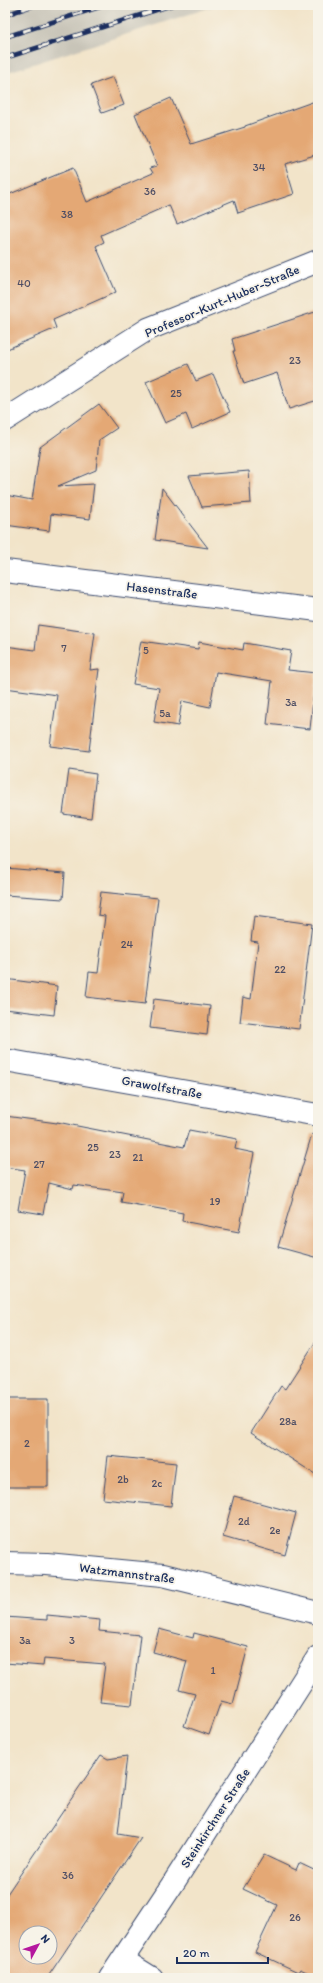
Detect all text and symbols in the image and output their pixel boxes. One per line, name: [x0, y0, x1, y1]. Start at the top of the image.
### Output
house number: 34: [253, 161, 266, 174]
house number: 36: [144, 185, 156, 198]
house number: 38: [61, 208, 73, 221]
street label: Professor-Kurt-Huber-Straße: [142, 262, 302, 340]
house number: 40: [17, 277, 31, 290]
house number: 23: [289, 354, 301, 367]
house number: 25: [170, 387, 182, 400]
street label: Hasenstraße: [126, 578, 198, 602]
house number: 7: [61, 642, 67, 655]
house number: 5: [143, 644, 149, 657]
house number: 3a: [285, 696, 297, 709]
house number: 5a: [159, 707, 171, 720]
house number: 24: [121, 938, 134, 951]
house number: 22: [274, 963, 286, 976]
street label: Grawolfstraße: [120, 1073, 204, 1101]
house number: 25: [87, 1141, 99, 1154]
house number: 23: [109, 1148, 121, 1161]
house number: 21: [133, 1151, 143, 1164]
house number: 27: [33, 1158, 45, 1171]
house number: 19: [210, 1195, 221, 1208]
house number: 28a: [279, 1415, 297, 1428]
house number: 2: [24, 1437, 30, 1450]
house number: 2b: [117, 1473, 129, 1486]
house number: 2c: [152, 1477, 162, 1490]
house number: 2d: [238, 1515, 250, 1528]
house number: 2e: [269, 1524, 281, 1537]
street label: Watzmannstraße: [78, 1560, 176, 1586]
house number: 3a: [19, 1634, 31, 1647]
house number: 3: [69, 1634, 75, 1647]
house number: 1: [210, 1664, 216, 1677]
street label: Steinkirchner Straße: [177, 1765, 253, 1871]
house number: 36: [62, 1869, 74, 1882]
house number: 26: [289, 1911, 301, 1924]
north arrow: [18, 1925, 58, 1965]
text: N: [38, 1932, 53, 1946]
scale bar: [177, 1939, 268, 1965]
text: 20 m: [183, 1946, 210, 1960]

